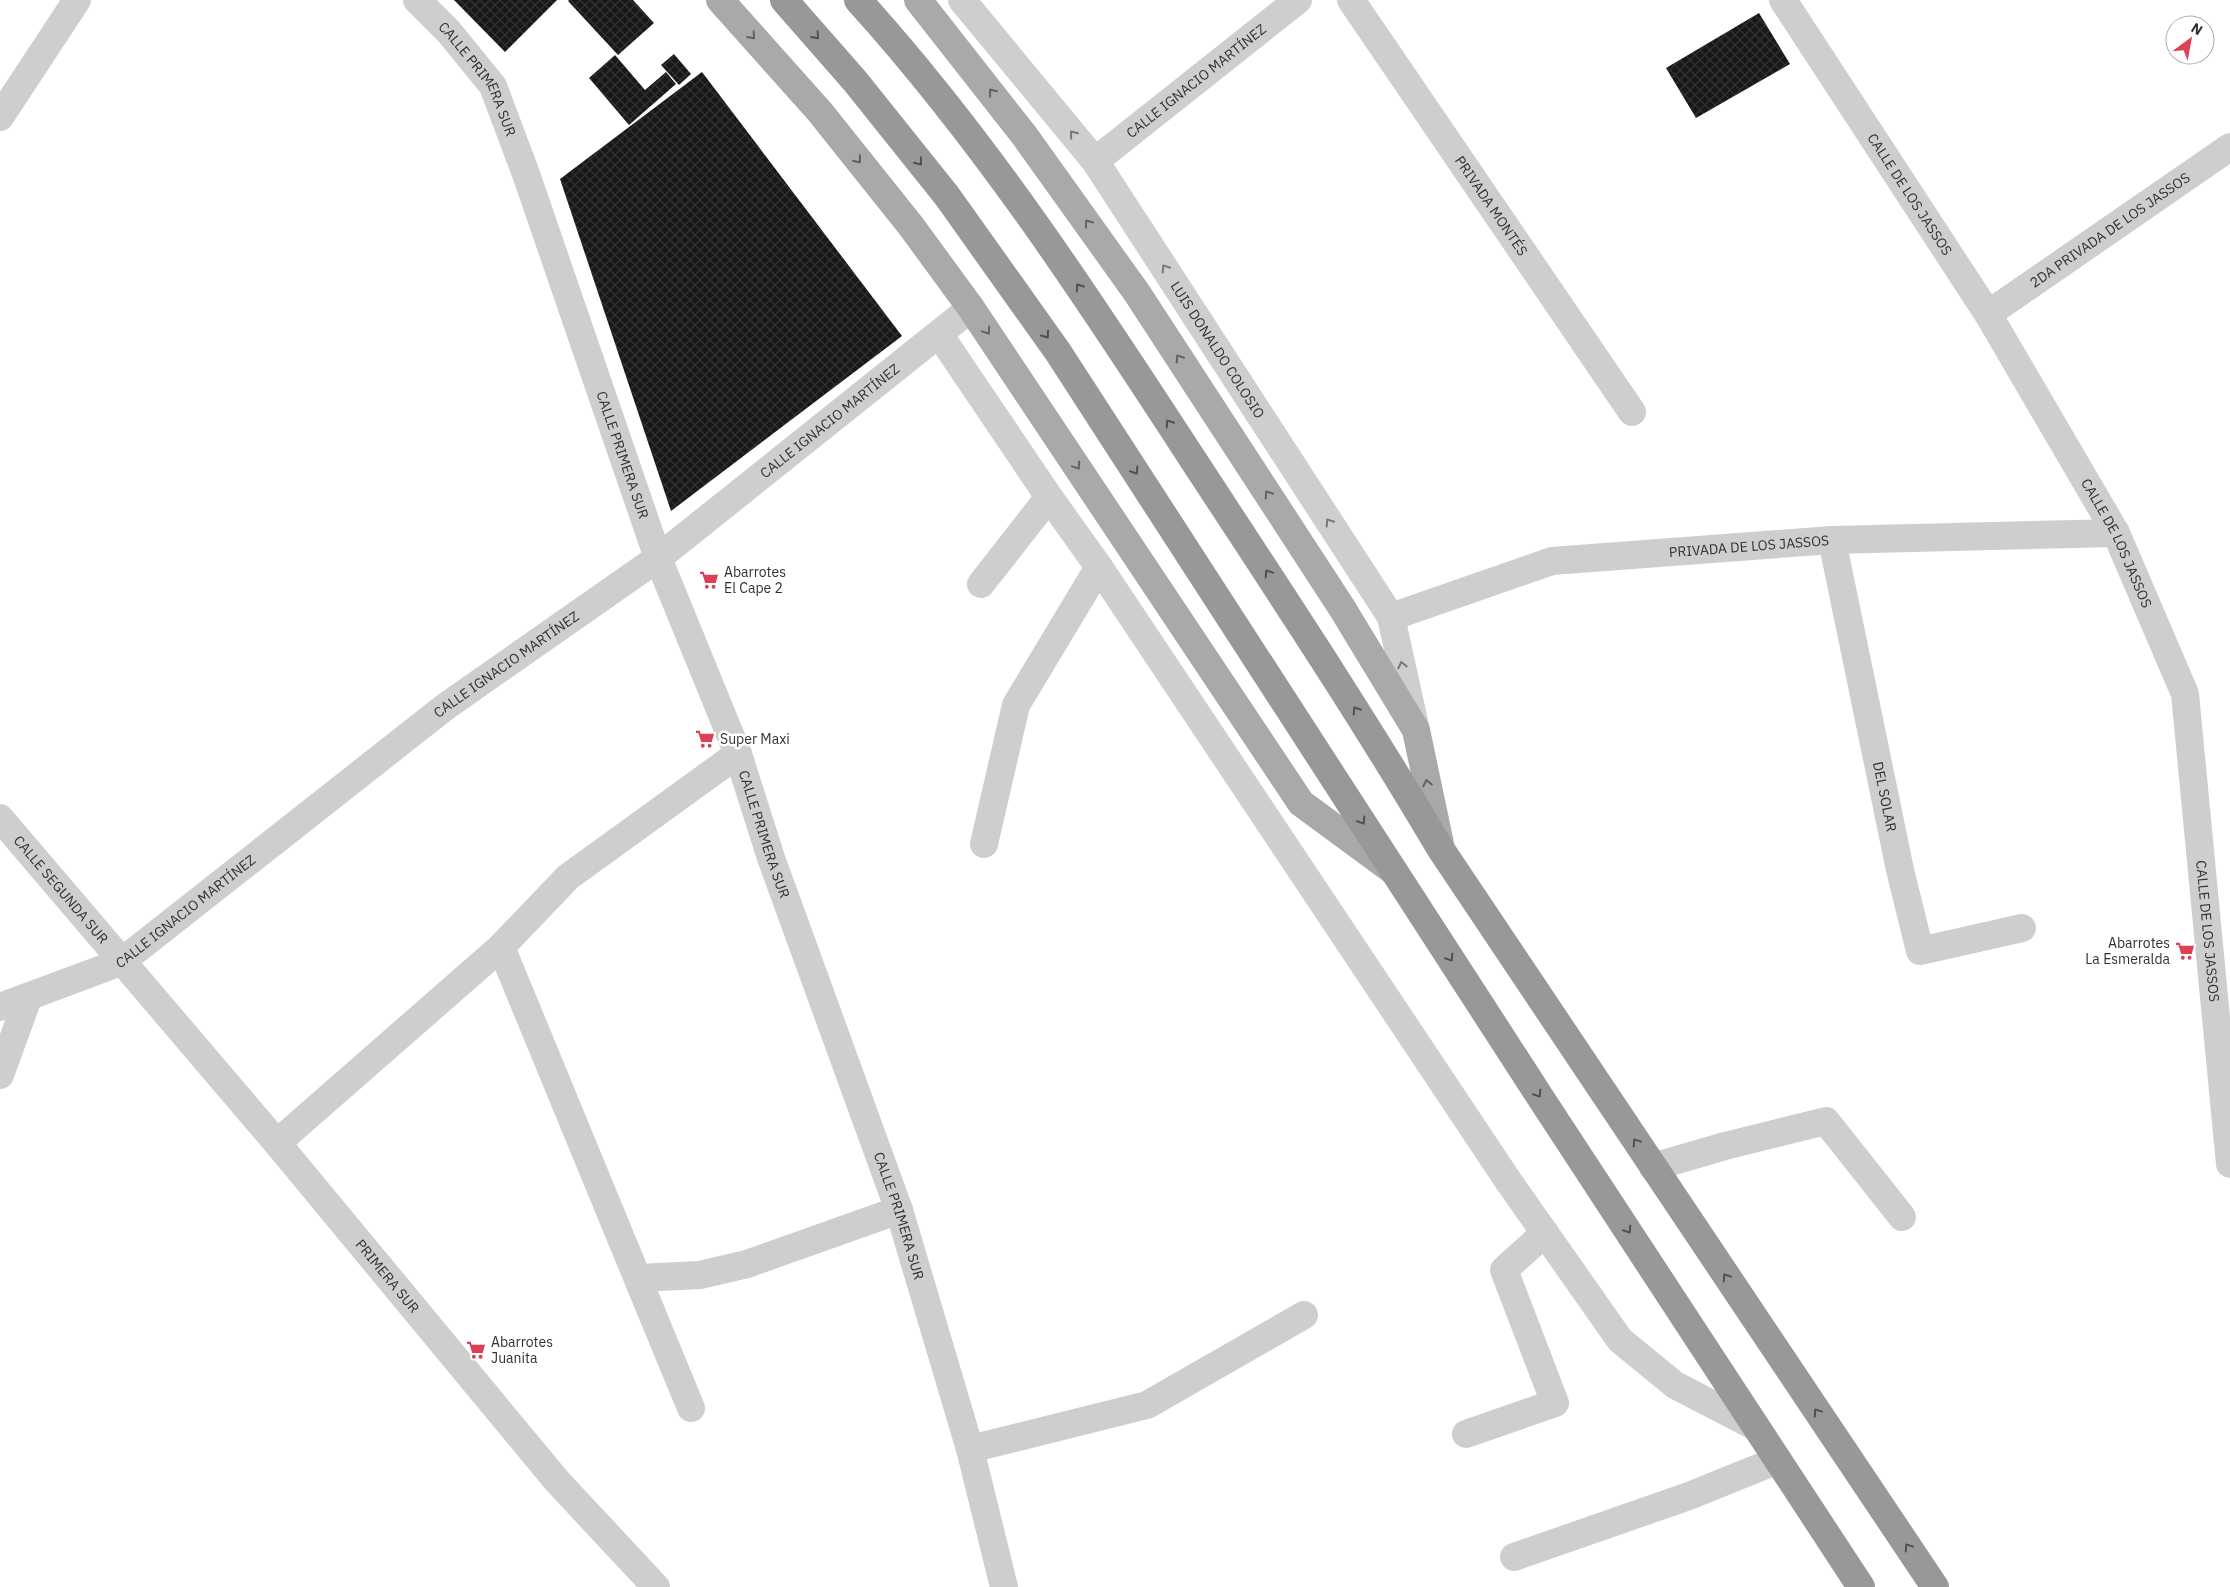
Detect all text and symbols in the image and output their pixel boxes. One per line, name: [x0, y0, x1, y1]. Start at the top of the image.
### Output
north arrow: [2165, 15, 2215, 65]
street label: CALLE PRIMERA SUR: [435, 18, 520, 139]
text: N: [2188, 19, 2206, 39]
street label: CALLE IGNACIO MARTÍNEZ: [1123, 20, 1270, 142]
one-way arrow: [747, 30, 755, 39]
one-way arrow: [810, 31, 819, 40]
one-way arrow: [988, 89, 997, 98]
street label: CALLE DE LOS JASSOS: [1863, 130, 1956, 259]
one-way arrow: [1069, 131, 1078, 140]
street label: PRIVADA MONTÉS: [1451, 152, 1532, 259]
one-way arrow: [852, 154, 860, 163]
one-way arrow: [914, 156, 922, 165]
street label: 2DA PRIVADA DE LOS JASSOS: [2026, 168, 2193, 291]
one-way arrow: [1085, 220, 1094, 229]
one-way arrow: [1161, 265, 1171, 274]
street label: LUIS DONALDO COLOSIO: [1167, 278, 1269, 422]
one-way arrow: [1076, 284, 1085, 293]
one-way arrow: [981, 326, 990, 335]
one-way arrow: [1040, 330, 1049, 339]
one-way arrow: [1176, 354, 1185, 363]
street label: CALLE IGNACIO MARTÍNEZ: [756, 360, 903, 482]
street label: CALLE PRIMERA SUR: [592, 389, 653, 521]
one-way arrow: [1166, 419, 1175, 428]
one-way arrow: [1071, 461, 1081, 470]
one-way arrow: [1129, 466, 1139, 475]
street label: CALLE DE LOS JASSOS: [2077, 475, 2156, 611]
one-way arrow: [1265, 490, 1274, 500]
one-way arrow: [1326, 518, 1336, 527]
street label: PRIVADA DE LOS JASSOS: [1668, 531, 1830, 561]
place label: Abarrotes El Cape 2: [724, 563, 786, 597]
supermarket icon: Abarrotes El Cape 2: [698, 569, 720, 591]
one-way arrow: [1264, 570, 1274, 579]
street label: CALLE IGNACIO MARTÍNEZ: [430, 607, 582, 722]
one-way arrow: [1397, 661, 1408, 669]
one-way arrow: [1353, 706, 1363, 715]
supermarket icon: Super Maxi: [694, 728, 716, 750]
place label: Super Maxi: [720, 730, 790, 748]
street label: DEL SOLAR: [1869, 760, 1901, 833]
street label: CALLE PRIMERA SUR: [735, 768, 794, 901]
one-way arrow: [1422, 778, 1433, 787]
one-way arrow: [1356, 815, 1365, 825]
street label: CALLE SEGUNDA SUR: [10, 832, 112, 947]
street label: CALLE IGNACIO MARTÍNEZ: [113, 851, 259, 972]
street label: CALLE DE LOS JASSOS: [2192, 859, 2223, 1003]
place label: Abarrotes La Esmeralda: [2085, 934, 2171, 968]
supermarket icon: Abarrotes La Esmeralda: [2174, 940, 2196, 962]
one-way arrow: [1444, 952, 1454, 961]
one-way arrow: [1532, 1089, 1542, 1098]
one-way arrow: [1633, 1138, 1642, 1147]
street label: CALLE PRIMERA SUR: [870, 1149, 928, 1282]
one-way arrow: [1621, 1225, 1631, 1234]
street label: PRIMERA SUR: [352, 1236, 423, 1317]
one-way arrow: [1723, 1273, 1733, 1282]
place label: Abarrotes Juanita: [491, 1333, 553, 1367]
supermarket icon: Abarrotes Juanita: [465, 1339, 487, 1361]
one-way arrow: [1814, 1408, 1823, 1418]
one-way arrow: [1905, 1543, 1914, 1552]

